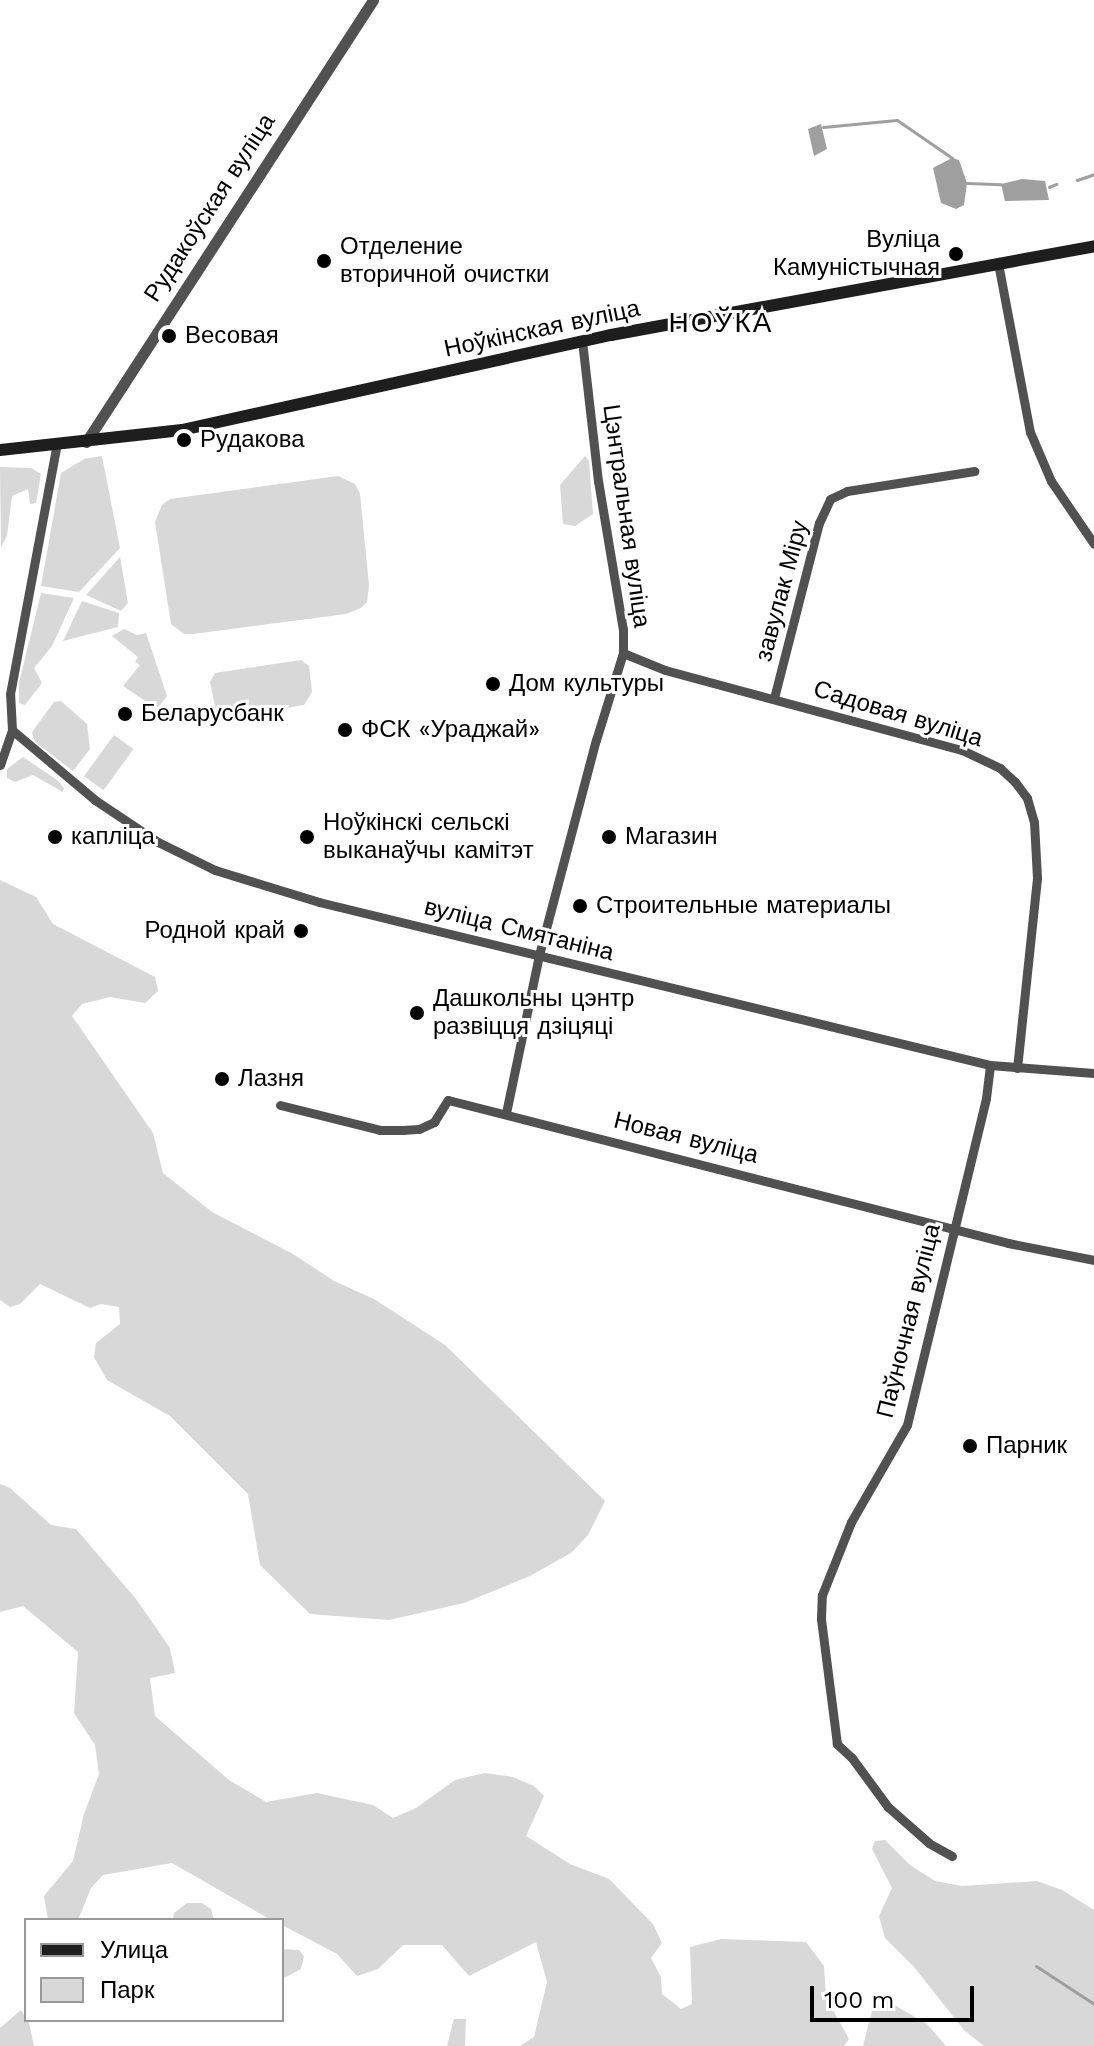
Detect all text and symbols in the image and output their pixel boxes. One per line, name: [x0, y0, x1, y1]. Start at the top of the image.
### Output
street label: Рудакоўская вуліца: [138, 109, 282, 307]
place label: Вуліца Камуністычная: [773, 226, 940, 282]
place label: Отделение вторичной очистки: [340, 233, 549, 289]
marker: Вуліца Камуністычная: [947, 245, 965, 263]
marker: Отделение вторичной очистки: [315, 252, 333, 270]
street label: Ноўкінская вуліца: [441, 294, 643, 364]
district label: НОЎКА: [669, 306, 773, 340]
place label: Весовая: [185, 322, 279, 350]
marker: Весовая: [160, 327, 178, 345]
street label: Цэнтральная вуліца: [596, 402, 656, 630]
place label: Рудакова: [200, 426, 305, 454]
marker: Рудакова: [175, 431, 193, 449]
street label: завулак Міру: [749, 517, 815, 665]
place label: Дом культуры: [509, 670, 664, 698]
marker: Дом культуры: [484, 675, 502, 693]
street label: Садовая вуліца: [810, 675, 986, 753]
place label: Беларусбанк: [141, 700, 284, 728]
marker: Беларусбанк: [116, 705, 134, 723]
place label: ФСК «Ураджай»: [361, 716, 540, 744]
marker: ФСК «Ураджай»: [336, 721, 354, 739]
place label: Ноўкінскі сельскі выканаўчы камітэт: [323, 809, 534, 865]
place label: капліца: [71, 823, 155, 851]
place label: Магазин: [625, 823, 718, 851]
marker: капліца: [46, 828, 64, 846]
marker: Ноўкінскі сельскі выканаўчы камітэт: [298, 828, 316, 846]
marker: Магазин: [600, 828, 618, 846]
place label: Строительные материалы: [596, 892, 891, 920]
street label: вуліца Смятаніна: [421, 893, 617, 967]
marker: Строительные материалы: [571, 897, 589, 915]
place label: Родной край: [144, 917, 285, 945]
marker: Родной край: [292, 922, 310, 940]
place label: Дашкольны цэнтр развіцця дзіцяці: [433, 985, 634, 1041]
marker: Дашкольны цэнтр развіцця дзіцяці: [408, 1004, 426, 1022]
place label: Лазня: [238, 1065, 304, 1093]
marker: Лазня: [213, 1070, 231, 1088]
street label: Новая вуліца: [611, 1106, 761, 1170]
street label: Паўночная вуліца: [871, 1221, 947, 1421]
place label: Парник: [986, 1432, 1067, 1460]
marker: Парник: [961, 1437, 979, 1455]
legend: [24, 1918, 284, 2022]
text: Улица: [100, 1936, 168, 1964]
scale bar: [814, 1970, 978, 2020]
text: Парк: [100, 1976, 154, 2004]
text: 100 m: [824, 1986, 894, 2014]

